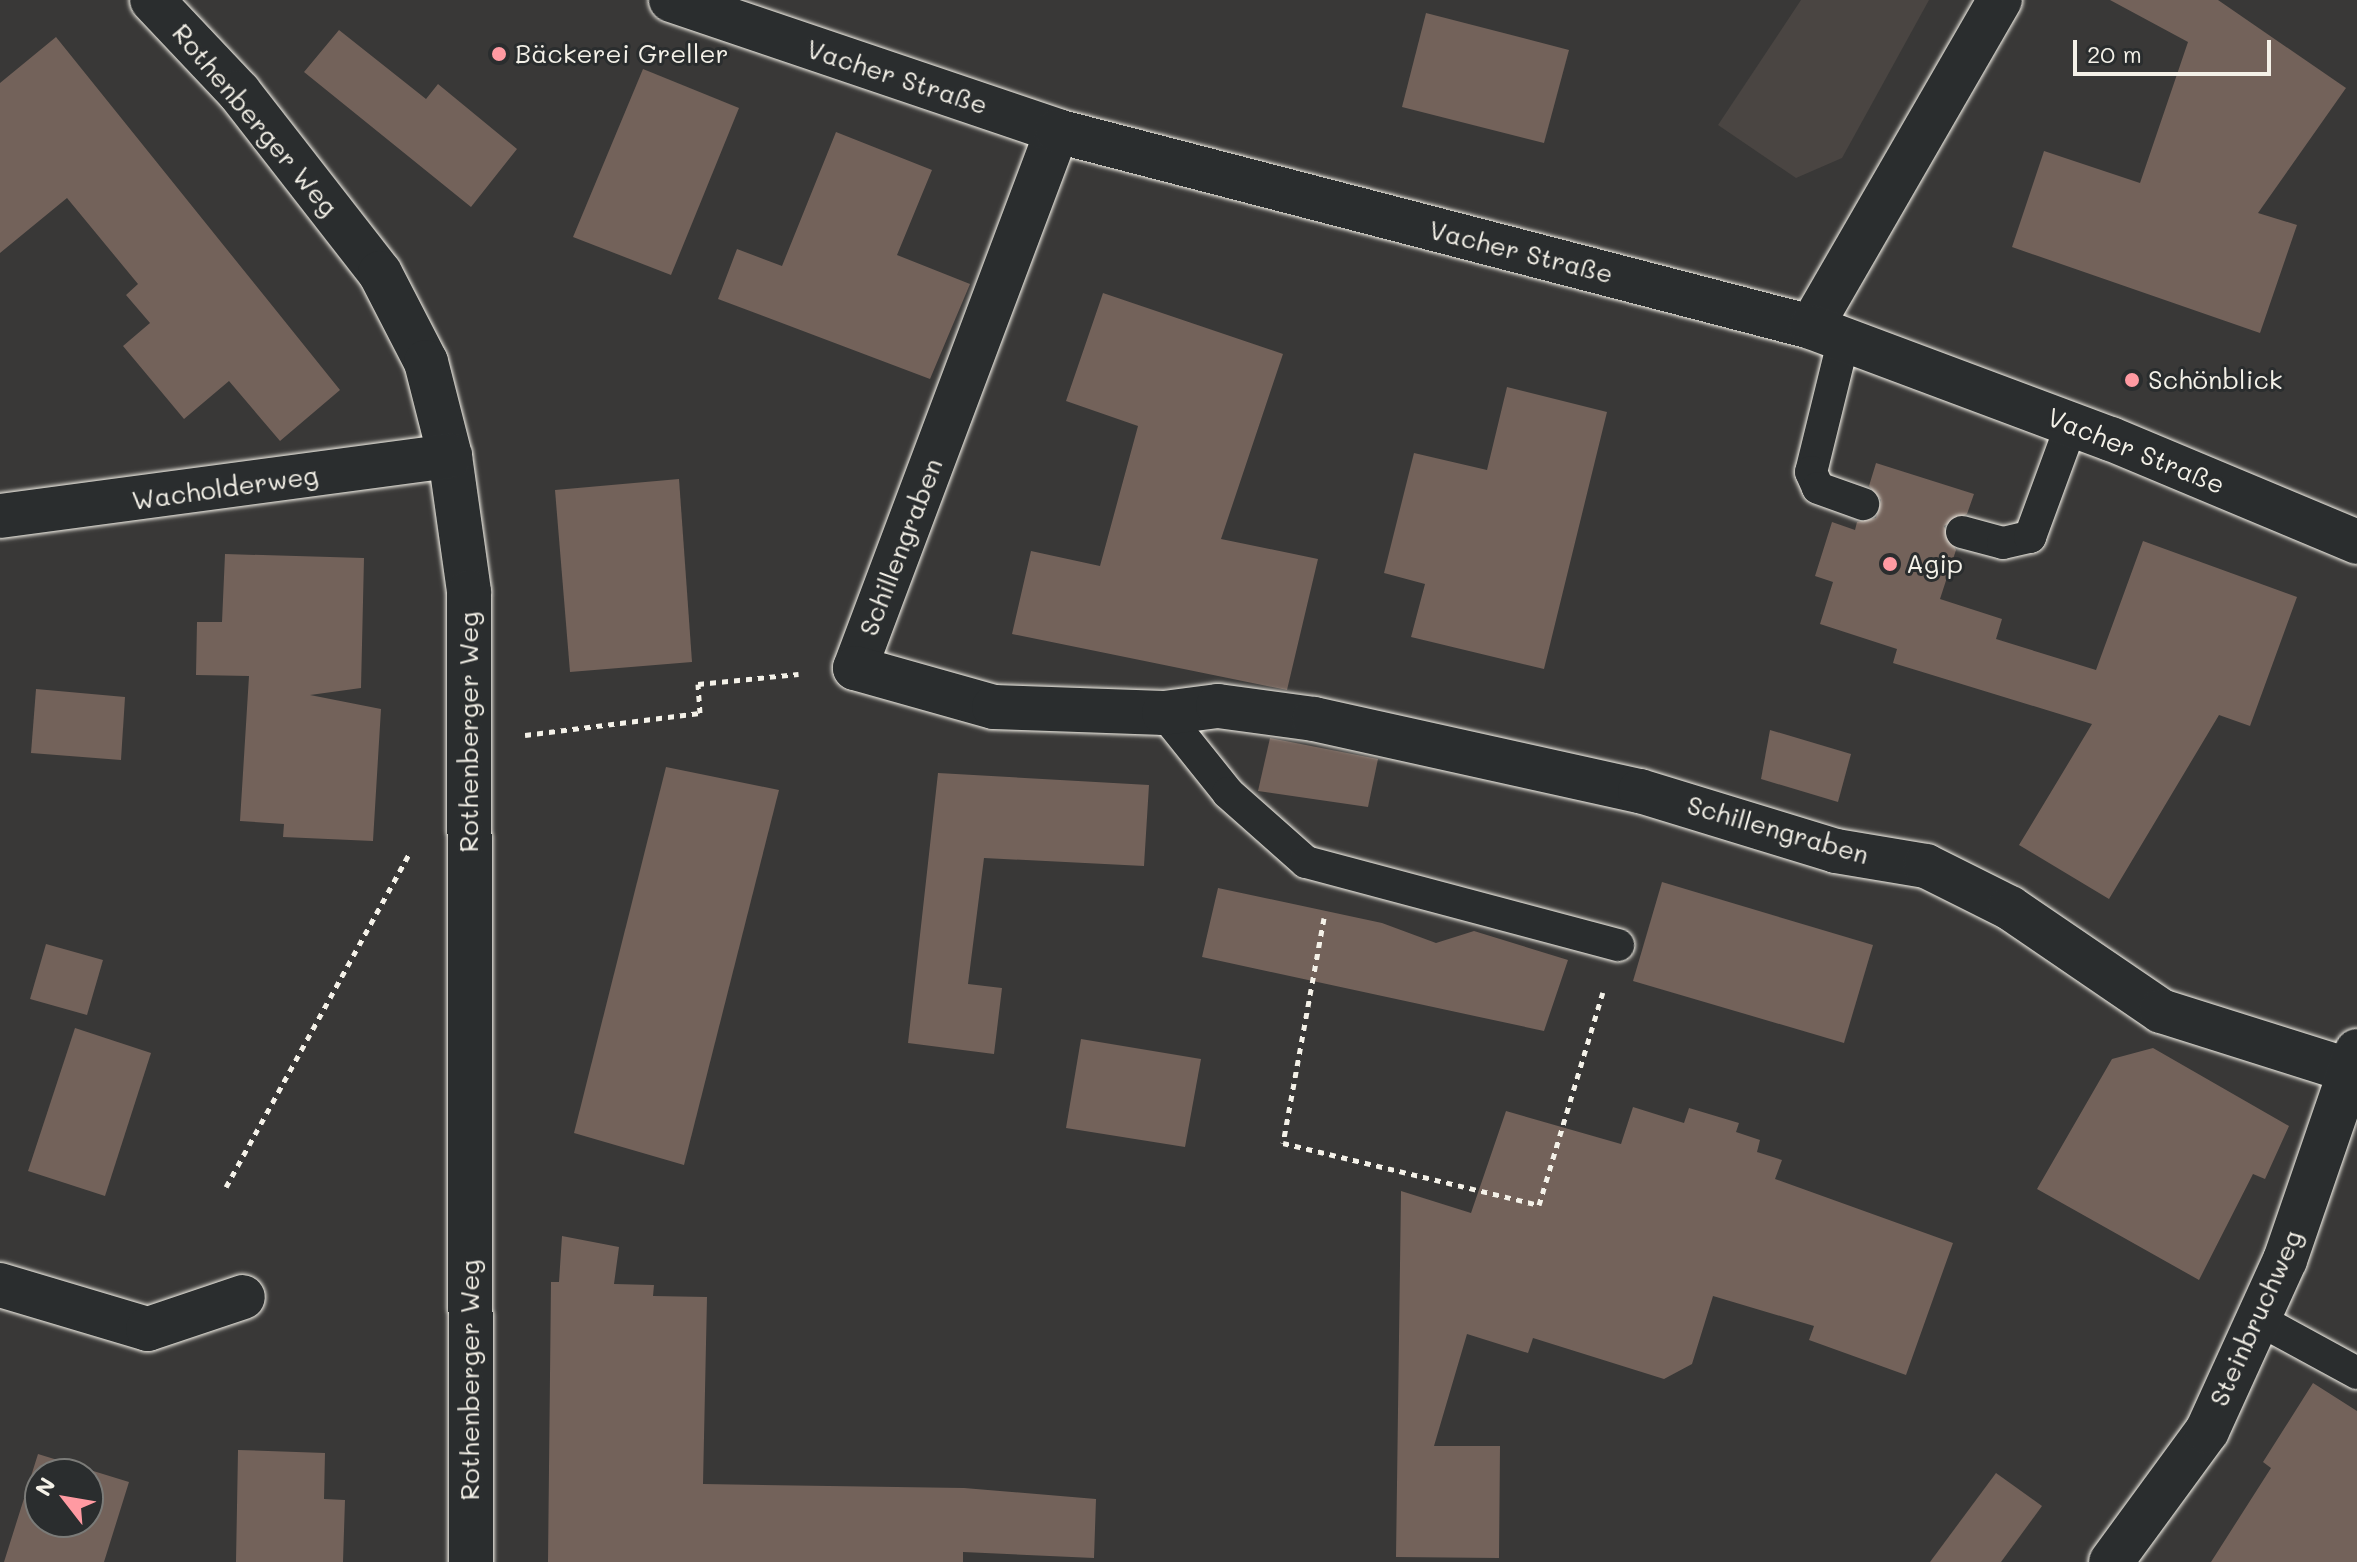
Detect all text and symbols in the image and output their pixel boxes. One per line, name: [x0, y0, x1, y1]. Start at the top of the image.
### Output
street label: Rothenberger Weg: [166, 18, 344, 222]
scale bar: [2077, 24, 2275, 74]
street label: Vacher Straße: [803, 33, 991, 121]
place label: Bäckerei Greller: [515, 38, 729, 70]
text: 20 m: [2087, 38, 2142, 69]
marker: Bäckerei Greller: [490, 45, 508, 63]
street label: Vacher Straße: [1426, 214, 1616, 290]
place label: Schönblick: [2148, 364, 2283, 396]
marker: Schönblick: [2123, 371, 2141, 389]
street label: Vacher Straße: [2043, 401, 2229, 501]
street label: Schillengraben: [853, 454, 949, 640]
street label: Wacholderweg: [130, 459, 320, 517]
place label: Agip: [1906, 548, 1963, 580]
marker: Agip: [1881, 555, 1899, 573]
street label: Rothenberger Weg: [453, 612, 485, 852]
street label: Schillengraben: [1684, 789, 1872, 871]
street label: Steinbruchweg: [2203, 1225, 2309, 1411]
street label: Rothenberger Weg: [454, 1260, 486, 1500]
north arrow: [24, 1458, 104, 1538]
text: N: [28, 1472, 61, 1501]

